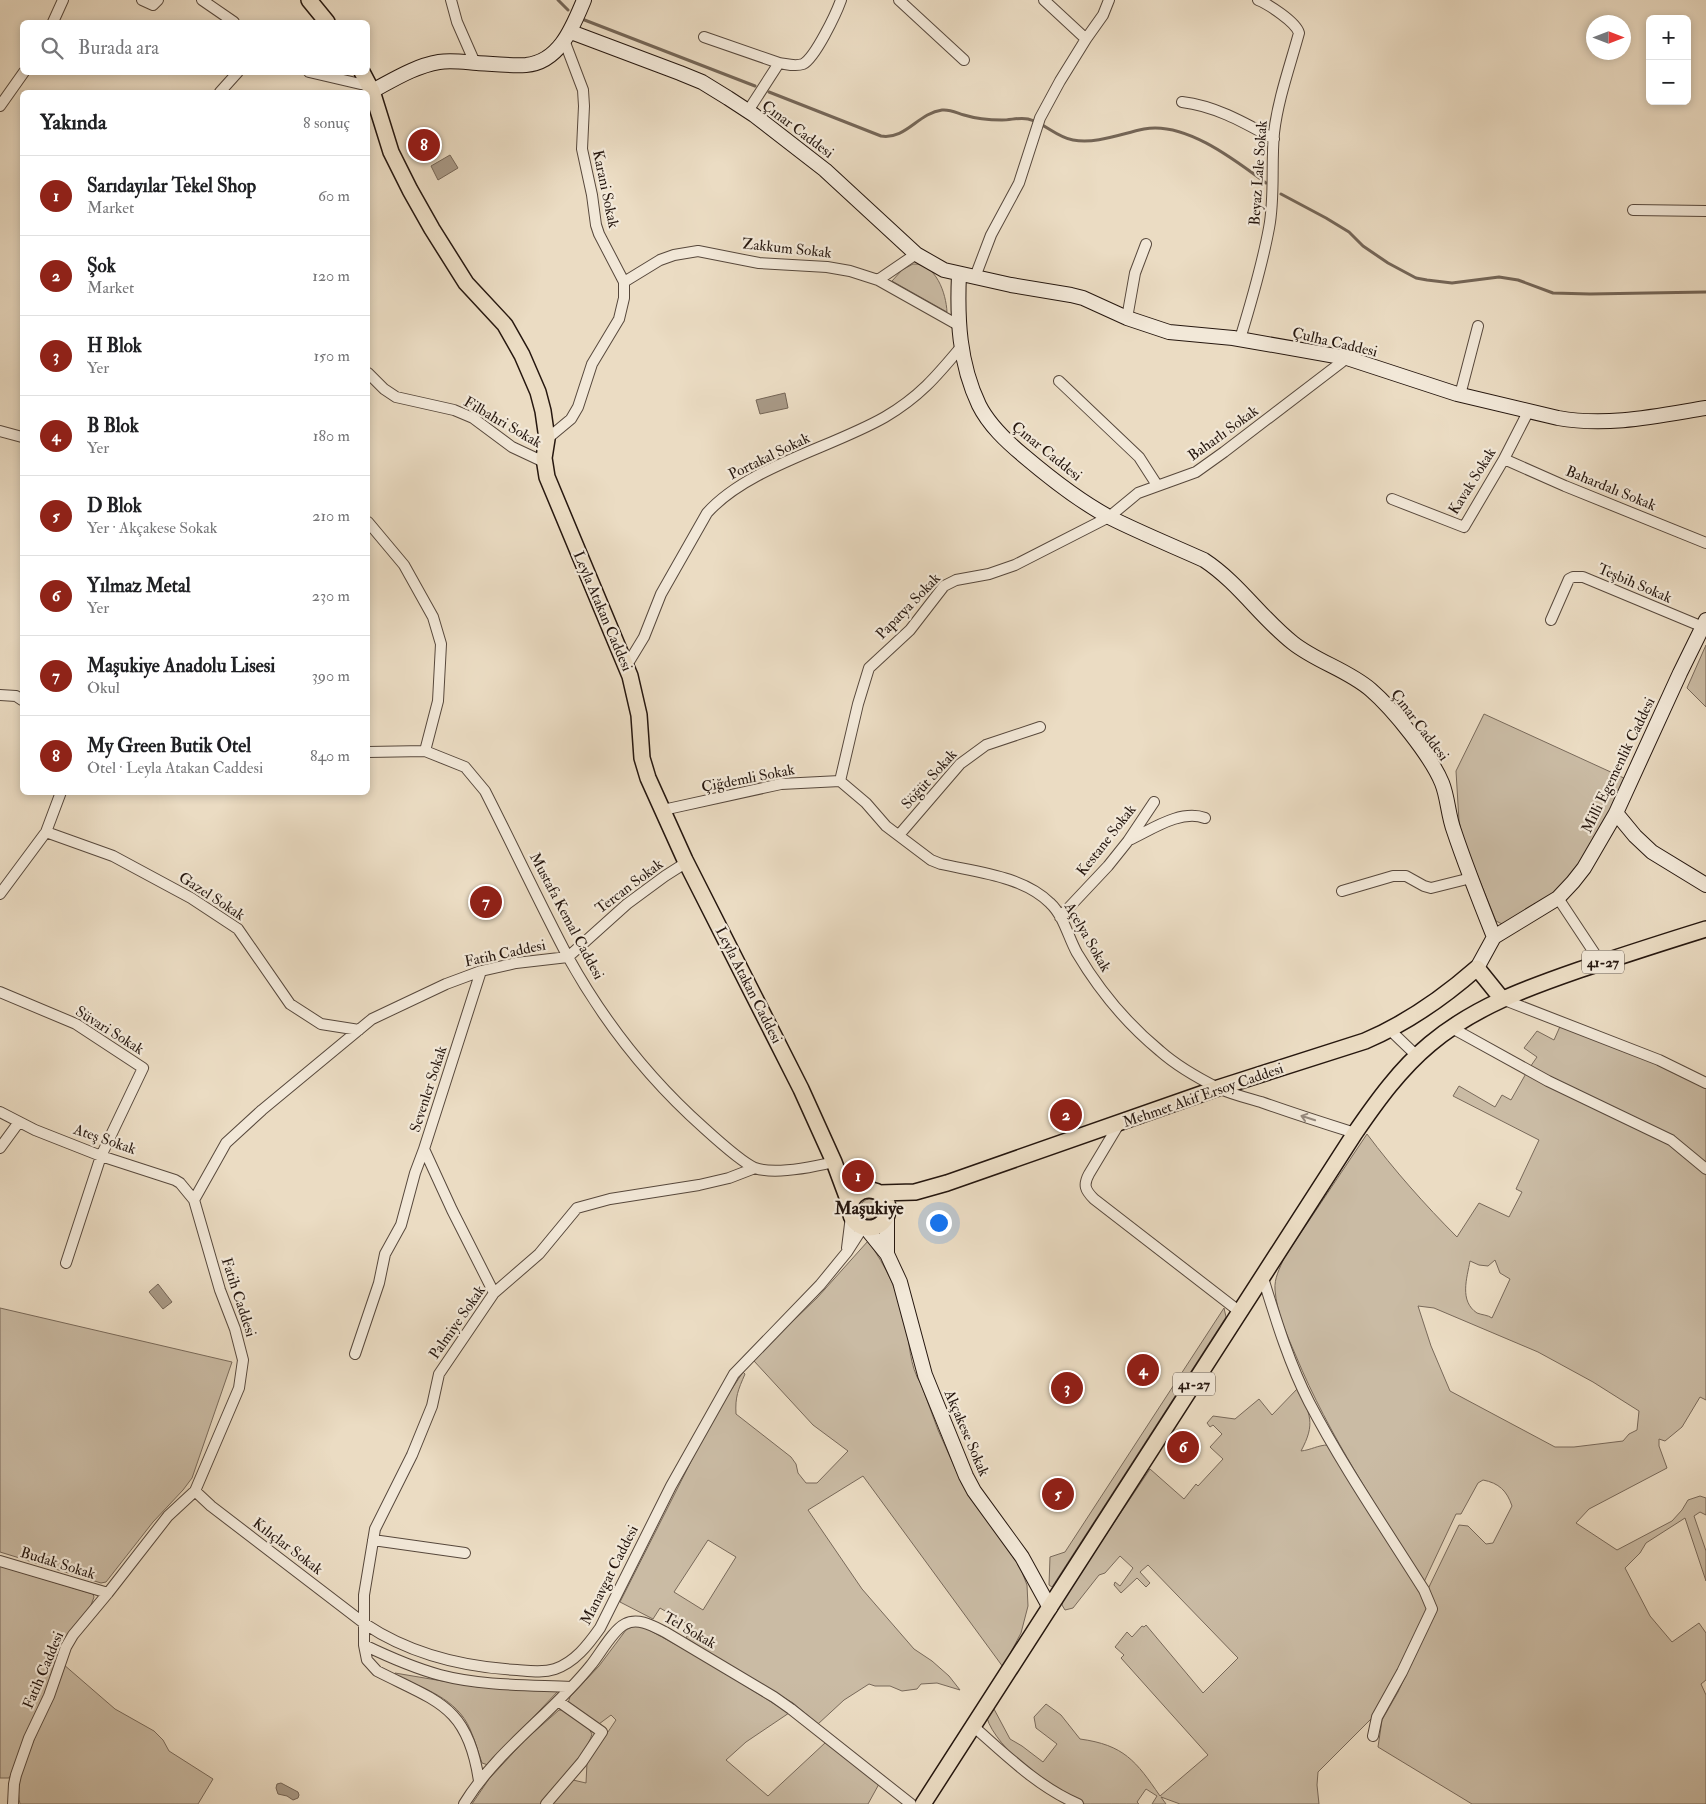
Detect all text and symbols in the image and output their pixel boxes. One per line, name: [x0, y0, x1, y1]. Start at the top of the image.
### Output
north arrow: [1586, 15, 1631, 60]
map controls: [1646, 15, 1691, 105]
button: +: [1646, 15, 1691, 60]
search box: [20, 20, 370, 75]
icon: search: [38, 34, 66, 62]
text: Burada ara: [78, 36, 159, 60]
button: −: [1646, 60, 1691, 105]
street label: Çınar Caddesi: [758, 96, 837, 163]
text: Yakında: [40, 109, 107, 136]
text: 8 sonuç: [303, 113, 350, 133]
street label: Beyaz Lale Sokak: [1245, 120, 1272, 226]
pin: 8: [408, 126, 440, 164]
street label: Karani Sokak: [588, 148, 623, 230]
text: Sarıdayılar Tekel Shop: [87, 174, 256, 198]
text: 1: [53, 186, 59, 206]
text: 60 m: [318, 186, 350, 206]
text: Market: [87, 198, 134, 218]
street label: Zakkum Sokak: [741, 234, 833, 263]
text: Şok: [87, 254, 116, 278]
text: 2: [52, 266, 60, 286]
text: 120 m: [312, 266, 350, 286]
text: Market: [87, 278, 134, 298]
street label: Çulha Caddesi: [1290, 323, 1379, 362]
text: H Blok: [87, 334, 142, 358]
text: 3: [53, 346, 59, 366]
text: 150 m: [313, 346, 350, 366]
text: Yer: [87, 358, 109, 378]
street label: Filbahri Sokak: [460, 392, 545, 452]
street label: Baharlı Sokak: [1184, 401, 1262, 465]
text: B Blok: [87, 414, 139, 438]
street label: Çınar Caddesi: [1008, 417, 1086, 485]
text: 4: [52, 426, 60, 446]
text: 180 m: [313, 426, 350, 446]
street label: Portakal Sokak: [725, 429, 813, 484]
text: Yer: [87, 438, 109, 458]
street label: Kavak Sokak: [1444, 444, 1500, 518]
street label: Bahardalı Sokak: [1563, 462, 1659, 515]
text: D Blok: [87, 494, 142, 518]
text: 5: [52, 506, 60, 526]
text: 210 m: [312, 506, 350, 526]
text: Yer · Akçakese Sokak: [87, 518, 218, 538]
street label: Leyla Atakan Caddesi: [569, 548, 636, 674]
street label: Teşbih Sokak: [1595, 559, 1675, 608]
street label: Papatya Sokak: [872, 569, 945, 644]
text: Yılmaz Metal: [87, 574, 191, 598]
text: 6: [52, 586, 60, 606]
text: 230 m: [312, 586, 350, 606]
text: Yer: [87, 598, 109, 618]
text: Maşukiye Anadolu Lisesi: [87, 654, 275, 678]
text: 7: [52, 666, 60, 686]
text: 390 m: [312, 666, 350, 686]
text: Okul: [87, 678, 120, 698]
street label: Çınar Caddesi: [1386, 686, 1453, 765]
street label: Milli Egemenlik Caddesi: [1577, 694, 1660, 836]
text: My Green Butik Otel: [87, 734, 251, 758]
street label: Söğüt Sokak: [897, 745, 961, 813]
text: 8: [52, 746, 60, 766]
text: 840 m: [310, 746, 350, 766]
text: Otel · Leyla Atakan Caddesi: [87, 758, 263, 778]
street label: Çiğdemli Sokak: [700, 760, 796, 797]
street label: Kestane Sokak: [1072, 801, 1140, 880]
street label: Mustafa Kemal Caddesi: [525, 850, 608, 983]
street label: Tercan Sokak: [592, 855, 667, 918]
street label: Gazel Sokak: [175, 868, 248, 925]
pin: 7: [470, 883, 502, 921]
street label: Açelya Sokak: [1059, 898, 1115, 976]
street label: Leyla Atakan Caddesi: [711, 924, 786, 1047]
street label: Fatih Caddesi: [463, 936, 547, 971]
road number: 41-27: [1582, 950, 1624, 974]
street label: Süvari Sokak: [72, 1002, 148, 1059]
street label: Sevenler Sokak: [406, 1044, 451, 1135]
street label: Mehmet Akif Ersoy Caddesi: [1120, 1059, 1286, 1132]
pin: 2: [1050, 1096, 1082, 1134]
one-way arrow: [1301, 1113, 1317, 1122]
street label: Ateş Sokak: [70, 1120, 139, 1159]
pin: 1: [842, 1157, 874, 1195]
district label: Maşukiye: [834, 1197, 904, 1220]
your location: [926, 1210, 952, 1236]
street label: Fatih Caddesi: [217, 1255, 260, 1339]
street label: Palmiye Sokak: [425, 1282, 490, 1363]
pin: 4: [1127, 1351, 1159, 1389]
pin: 3: [1051, 1369, 1083, 1407]
road number: 41-27: [1173, 1372, 1215, 1396]
street label: Akçakese Sokak: [939, 1386, 993, 1479]
pin: 6: [1167, 1428, 1199, 1466]
pin: 5: [1042, 1475, 1074, 1513]
street label: Kılıçlar Sokak: [249, 1514, 327, 1579]
street label: Manavgat Caddesi: [576, 1522, 643, 1628]
street label: Budak Sokak: [18, 1543, 98, 1584]
street label: Tel Sokak: [660, 1608, 720, 1653]
street label: Fatih Caddesi: [19, 1629, 68, 1712]

